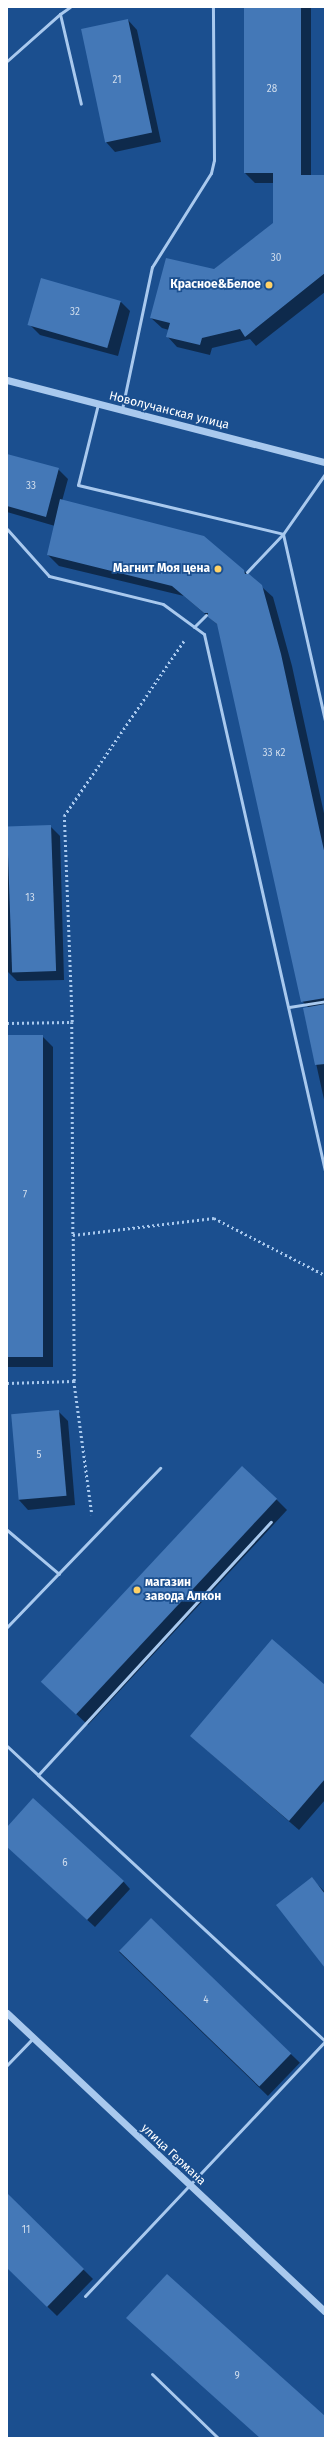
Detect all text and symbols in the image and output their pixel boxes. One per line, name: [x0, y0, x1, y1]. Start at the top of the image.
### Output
house number: 21: [112, 75, 122, 87]
house number: 28: [267, 84, 277, 96]
house number: 30: [271, 253, 281, 265]
place label: Красное&Белое: [170, 278, 261, 292]
marker: Красное&Белое: [264, 280, 274, 290]
house number: 32: [70, 307, 80, 319]
street label: Новолучанская улица: [107, 389, 231, 433]
house number: 33: [26, 481, 36, 493]
place label: Магнит Моя цена: [113, 562, 210, 576]
marker: Магнит Моя цена: [213, 564, 223, 574]
house number: 33 к2: [263, 748, 285, 760]
house number: 13: [25, 893, 35, 905]
house number: 7: [23, 1190, 27, 1202]
house number: 5: [36, 1450, 42, 1462]
place label: магазин завода Алкон: [145, 1576, 221, 1604]
marker: магазин завода Алкон: [132, 1585, 142, 1595]
house number: 6: [62, 1858, 68, 1870]
house number: 4: [203, 1995, 209, 2007]
street label: улица Германа: [138, 2121, 208, 2189]
house number: 11: [22, 2225, 30, 2237]
house number: 9: [234, 2371, 240, 2383]

